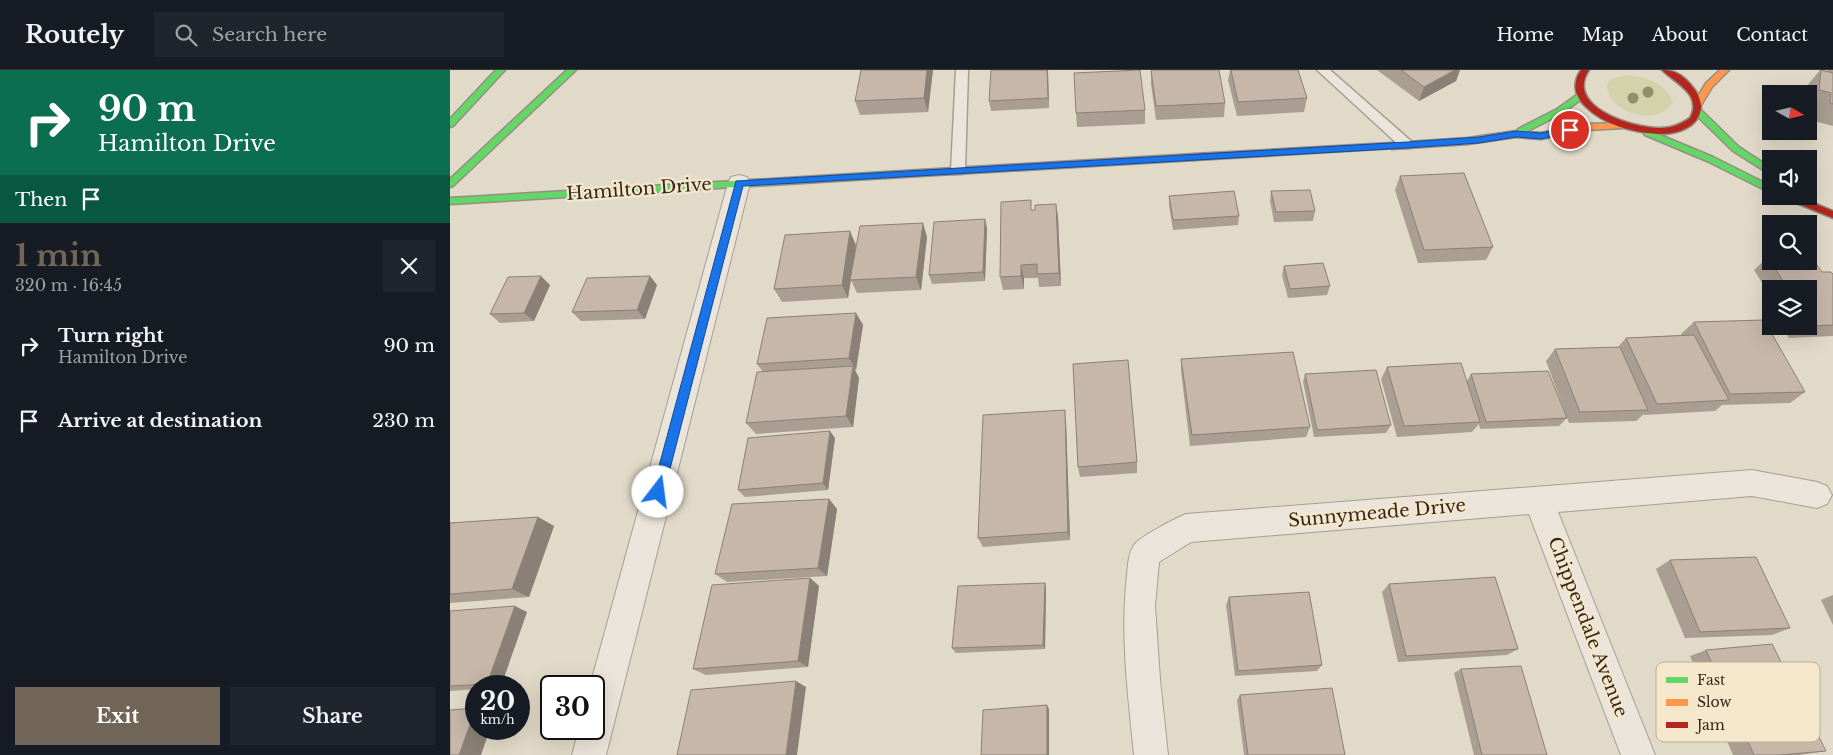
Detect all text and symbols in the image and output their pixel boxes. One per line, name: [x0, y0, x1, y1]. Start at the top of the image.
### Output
search box: [154, 12, 504, 57]
text: Routely: [25, 20, 124, 49]
icon: search: [172, 21, 200, 49]
text: Search here: [212, 23, 327, 46]
text: Home: [1496, 24, 1554, 46]
text: Map: [1582, 24, 1624, 46]
text: About: [1652, 24, 1708, 46]
text: Contact: [1736, 24, 1808, 46]
north arrow: [1762, 85, 1818, 140]
map controls: [1762, 85, 1817, 335]
text: 90 m: [98, 87, 196, 130]
icon: right: [15, 90, 80, 155]
pin: [1549, 109, 1591, 151]
icon: arrive: [1556, 116, 1584, 144]
text: Hamilton Drive: [98, 130, 276, 157]
button: sound: [1762, 150, 1817, 205]
street label: Hamilton Drive: [566, 173, 712, 205]
icon: arrive: [77, 185, 105, 213]
text: Then: [15, 188, 67, 211]
button: search: [1762, 215, 1817, 270]
text: 1 min: [15, 237, 102, 274]
button: close: [383, 240, 435, 292]
text: 320 m · 16:45: [15, 275, 122, 295]
button: layers: [1762, 280, 1817, 335]
text: Turn right: [58, 324, 164, 347]
icon: right: [15, 332, 43, 360]
text: 90 m: [383, 334, 435, 357]
text: Hamilton Drive: [58, 347, 187, 367]
icon: arrive: [15, 407, 43, 435]
text: Arrive at destination: [58, 409, 262, 432]
text: 230 m: [372, 409, 435, 432]
position arrow: [631, 465, 683, 517]
street label: Sunnymeade Drive: [1287, 494, 1467, 532]
street label: Chippendale Avenue: [1543, 534, 1633, 720]
legend: [1656, 662, 1820, 742]
text: Fast: [1697, 671, 1726, 689]
speed limit sign: 30: [540, 675, 605, 740]
text: 20: [480, 686, 515, 717]
button: Exit: [15, 687, 220, 745]
button: Share: [230, 687, 435, 745]
text: Slow: [1697, 693, 1731, 711]
text: km/h: [480, 712, 515, 727]
text: Jam: [1695, 716, 1725, 734]

